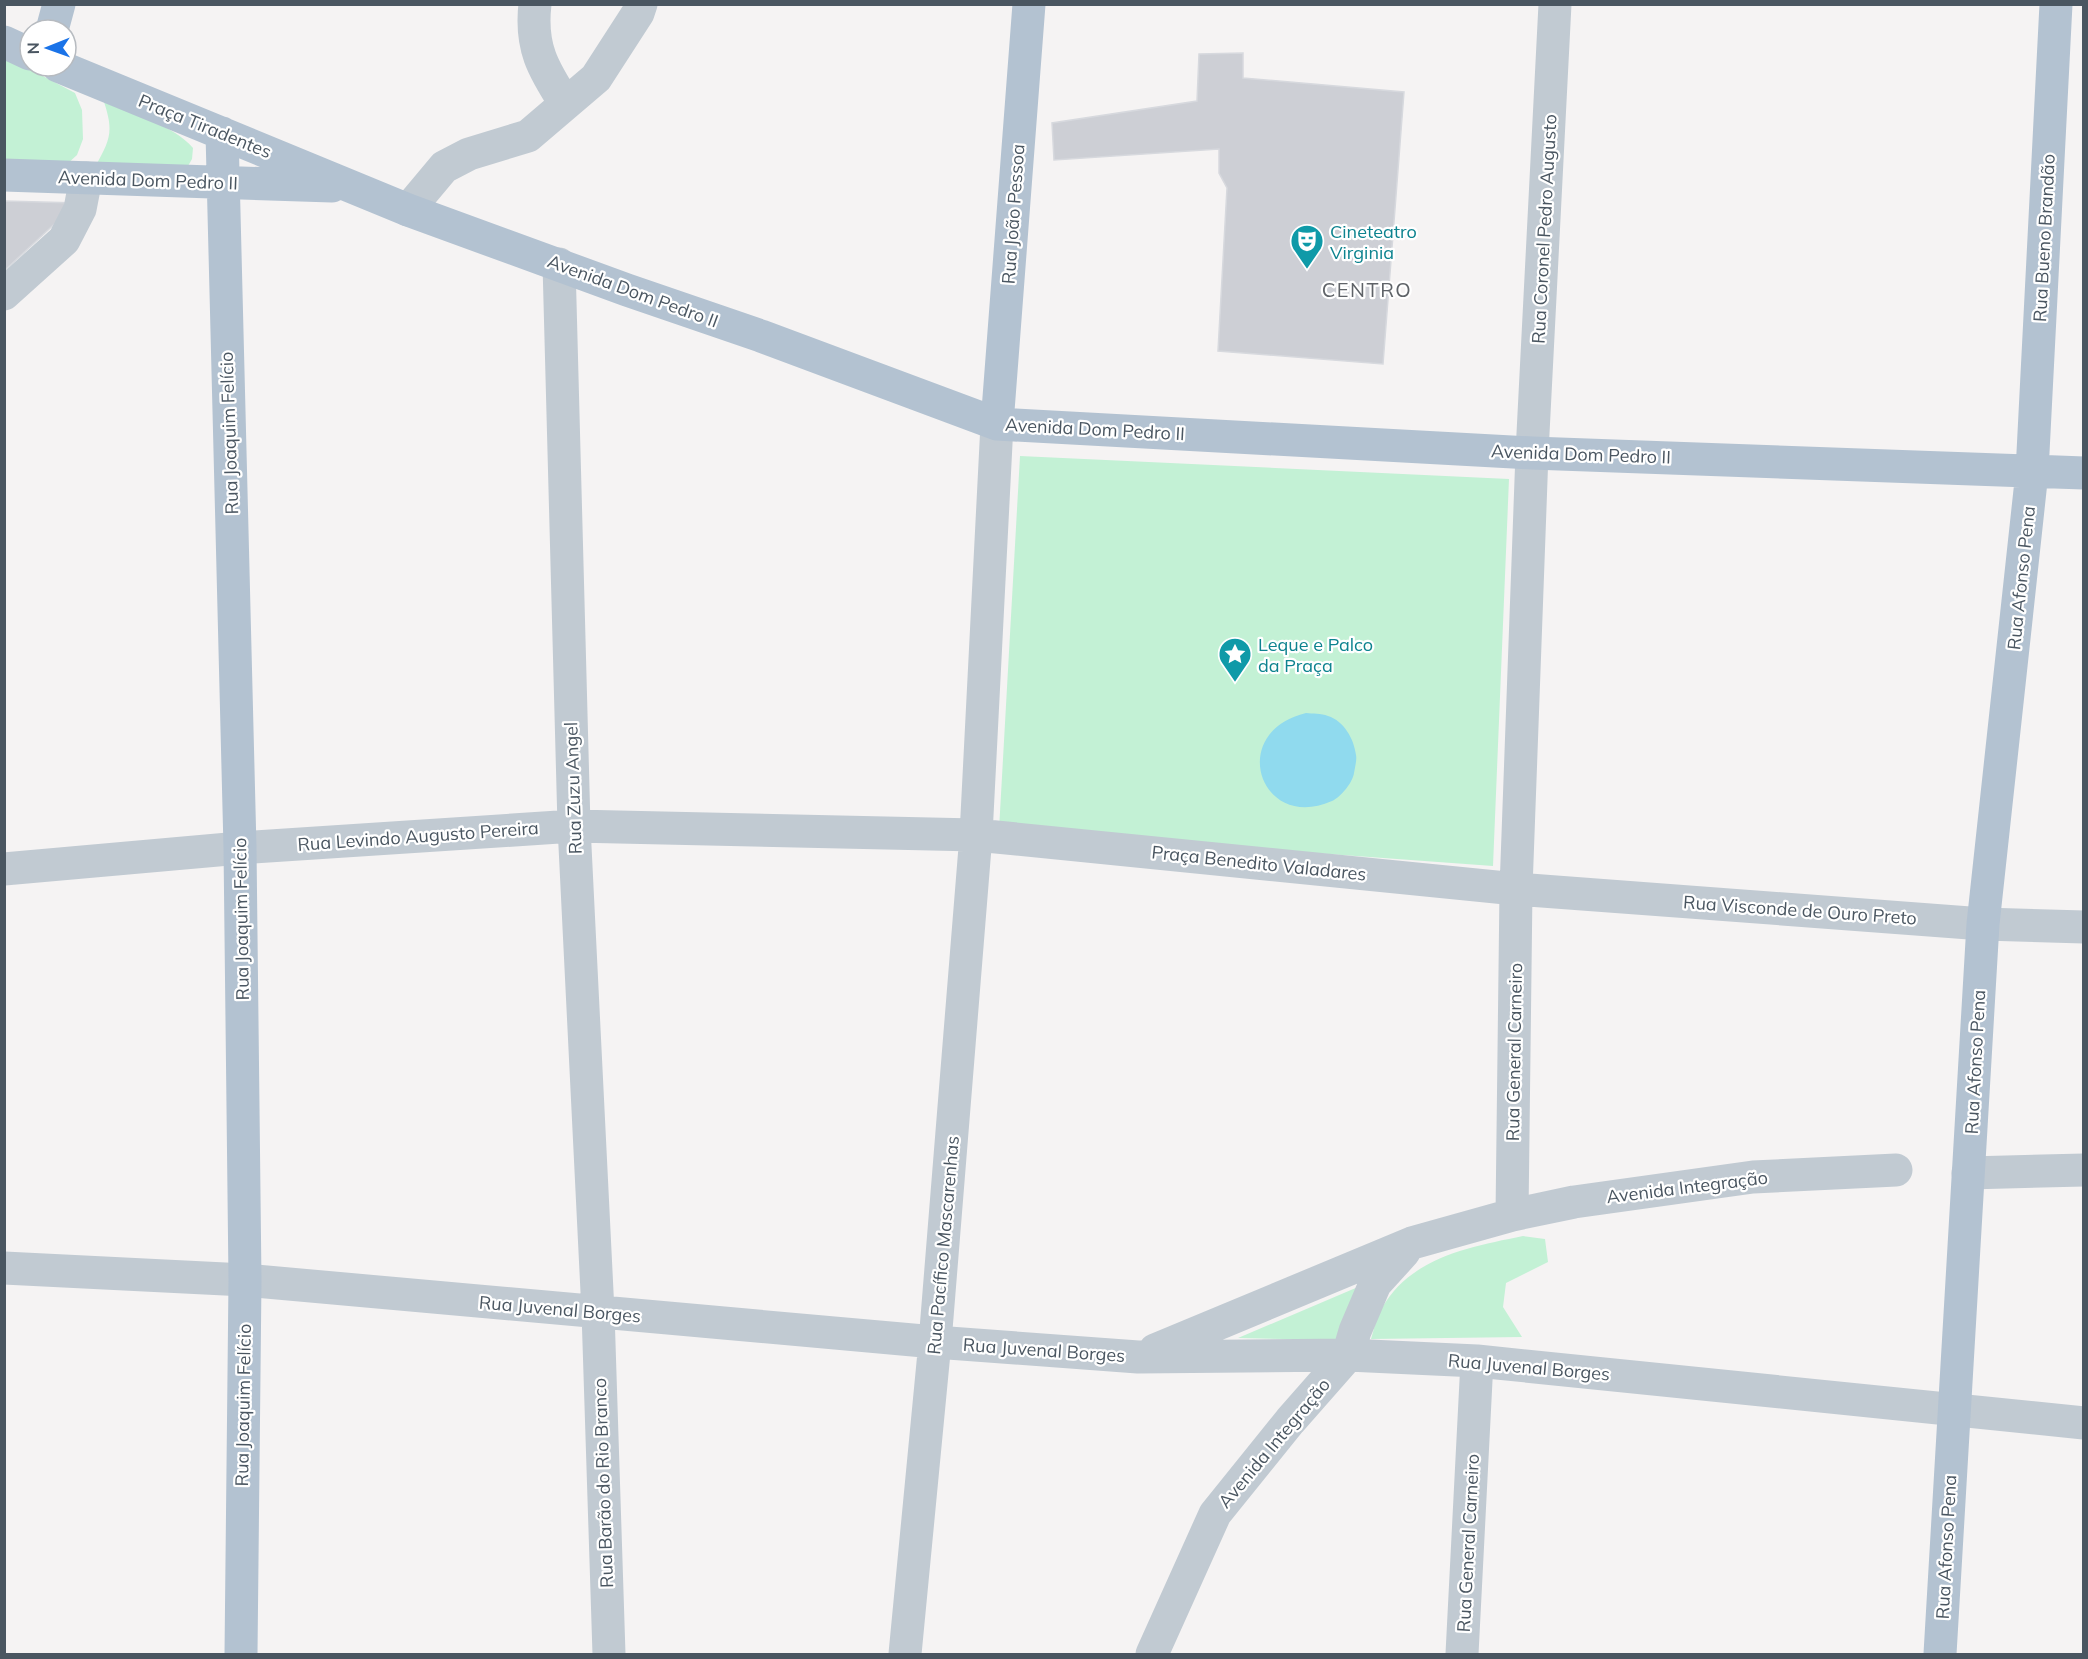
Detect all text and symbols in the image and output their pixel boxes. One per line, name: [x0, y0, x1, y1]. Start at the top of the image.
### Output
north arrow: [18, 18, 78, 78]
text: N: [23, 42, 43, 54]
street label: Praça Tiradentes: [135, 89, 275, 163]
street label: Rua Coronel Pedro Augusto: [1527, 114, 1561, 344]
street label: Rua João Pessoa: [997, 143, 1029, 285]
street label: Rua Bueno Brandão: [2028, 153, 2060, 323]
street label: Avenida Dom Pedro II: [58, 165, 238, 195]
place label: Cineteatro Virginia: [1330, 220, 1417, 264]
theatre icon: Cineteatro Virginia: [1289, 223, 1325, 270]
street label: Avenida Dom Pedro II: [545, 249, 721, 333]
district label: CENTRO: [1322, 277, 1412, 302]
street label: Rua Joaquim Felício: [215, 351, 243, 515]
street label: Avenida Dom Pedro II: [1005, 413, 1185, 445]
street label: Avenida Dom Pedro II: [1491, 439, 1671, 469]
street label: Rua Afonso Pena: [2002, 505, 2040, 651]
place label: Leque e Palco da Praça: [1258, 633, 1373, 677]
place icon: Leque e Palco da Praça: [1217, 636, 1253, 683]
street label: Rua Zuzu Angel: [559, 721, 587, 855]
street label: Rua Levindo Augusto Pereira: [297, 816, 539, 856]
street label: Rua Joaquim Felício: [228, 837, 254, 1001]
street label: Praça Benedito Valadares: [1150, 840, 1368, 886]
street label: Rua Visconde de Ouro Preto: [1682, 890, 1918, 930]
street label: Rua General Carneiro: [1501, 963, 1527, 1141]
street label: Rua Afonso Pena: [1960, 989, 1990, 1135]
street label: Rua Pacífico Mascarenhas: [922, 1135, 964, 1355]
street label: Avenida Integração: [1605, 1166, 1769, 1208]
street label: Rua Juvenal Borges: [478, 1290, 642, 1328]
street label: Rua Joaquim Felício: [230, 1323, 256, 1487]
street label: Rua Juvenal Borges: [962, 1333, 1126, 1367]
street label: Rua Juvenal Borges: [1447, 1348, 1611, 1386]
street label: Avenida Integração: [1213, 1373, 1335, 1513]
street label: Rua Barão do Rio Branco: [588, 1378, 618, 1588]
street label: Rua General Carneiro: [1452, 1453, 1484, 1633]
street label: Rua Afonso Pena: [1931, 1474, 1961, 1620]

